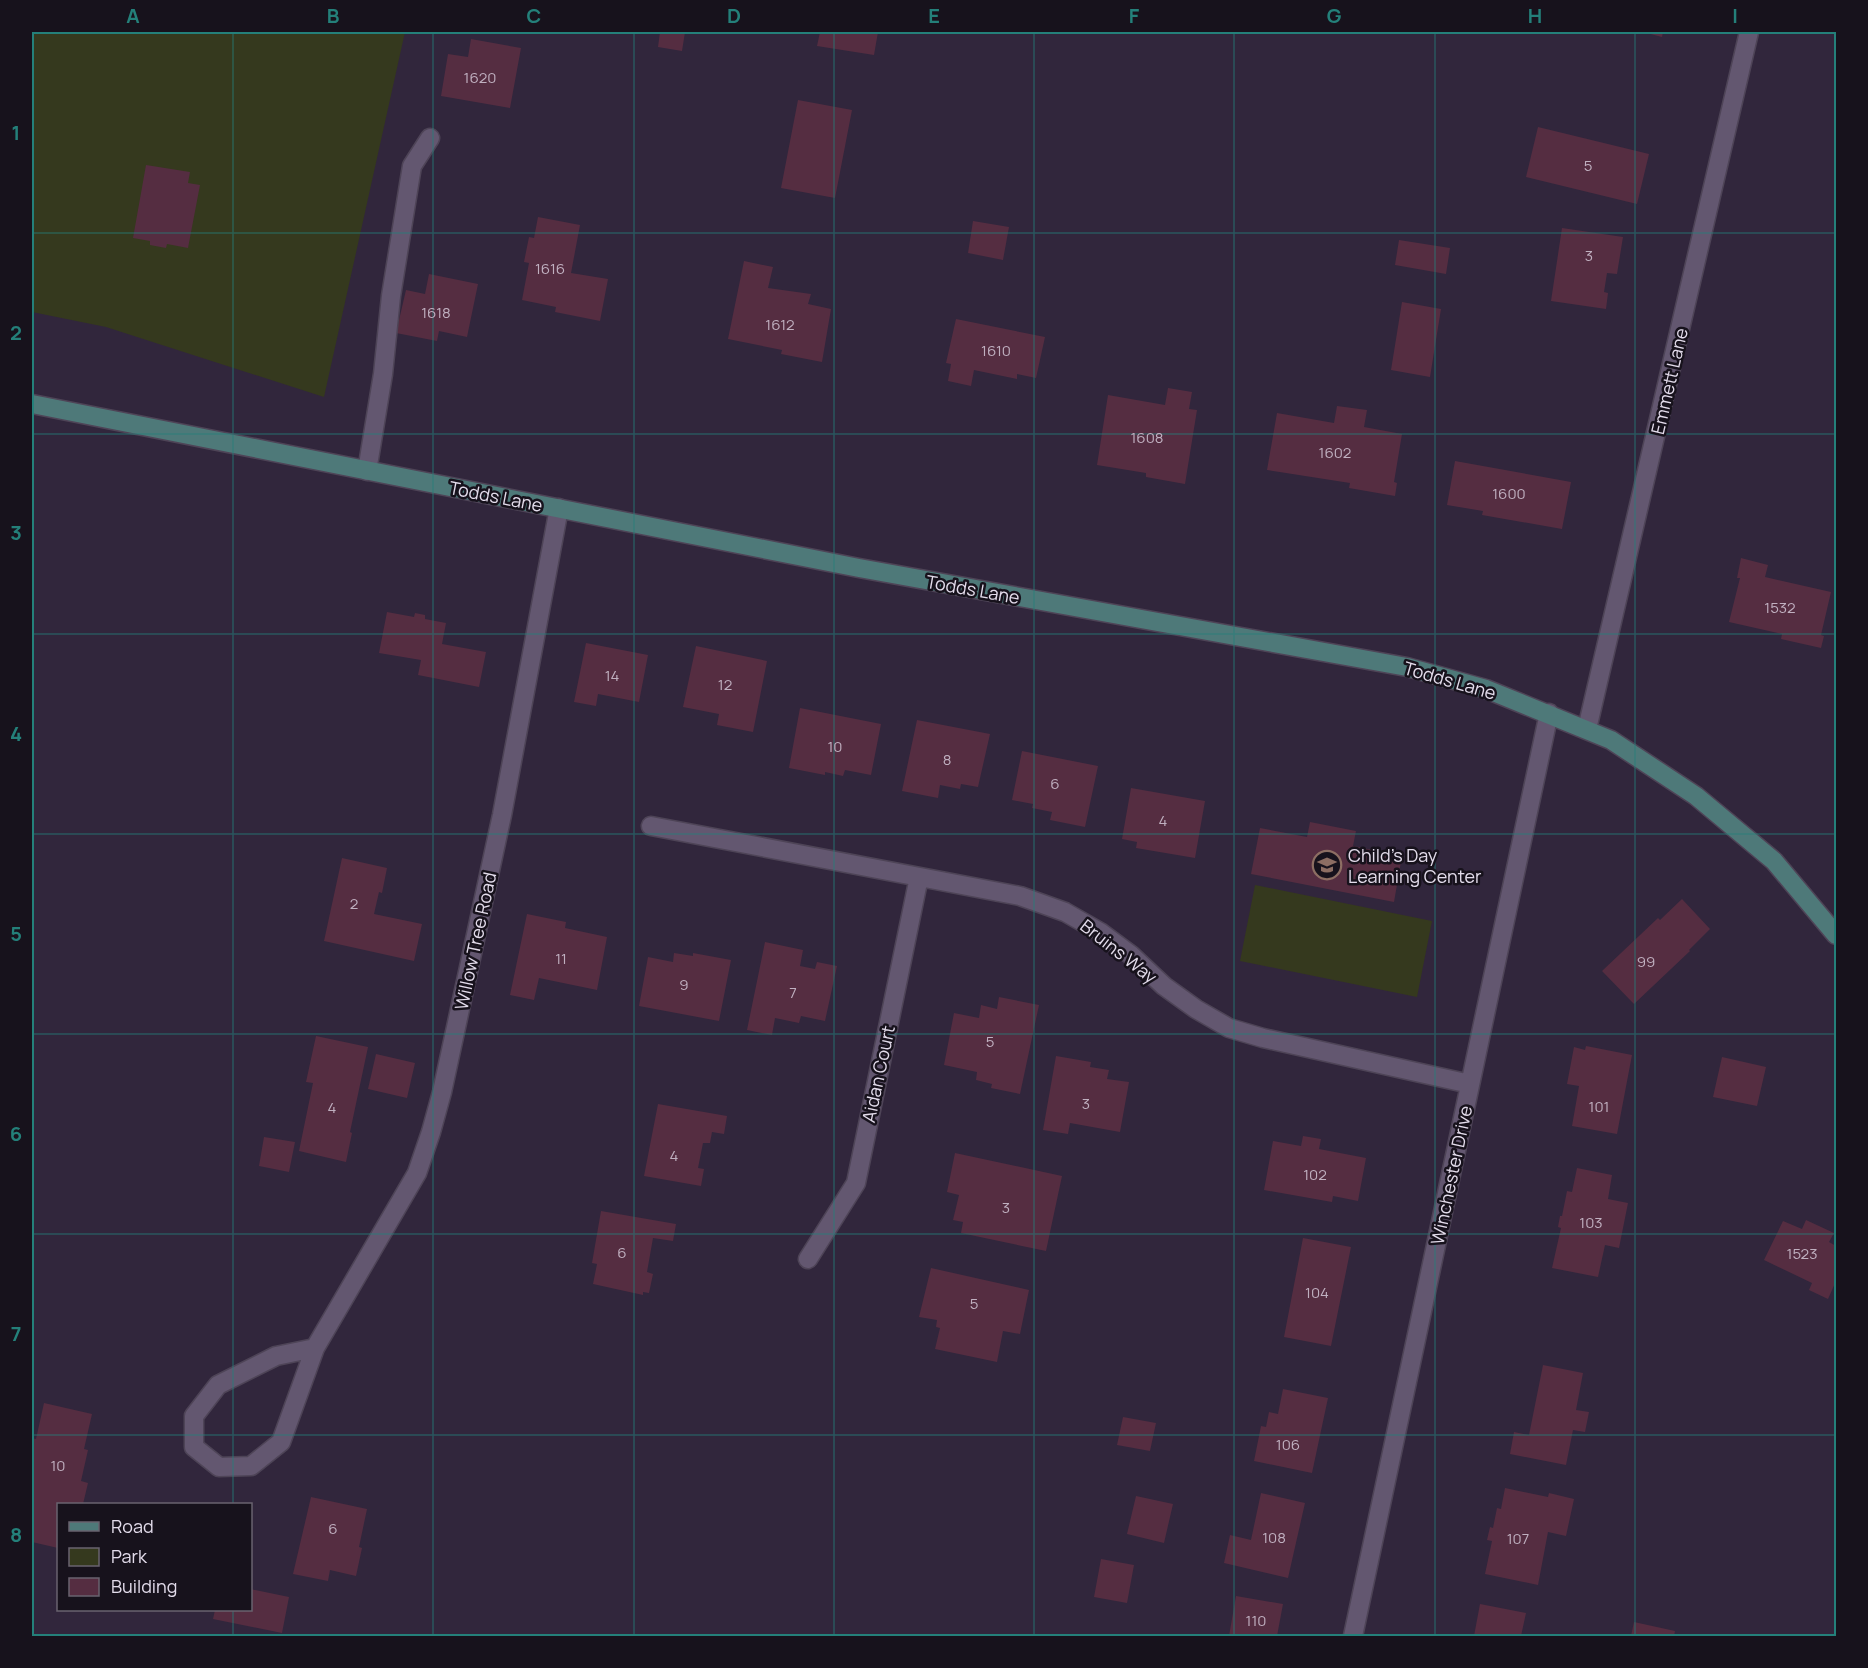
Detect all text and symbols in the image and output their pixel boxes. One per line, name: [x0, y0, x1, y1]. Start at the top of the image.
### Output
text: A: [126, 2, 140, 29]
text: B: [327, 2, 340, 29]
text: C: [527, 2, 541, 29]
text: D: [727, 2, 741, 29]
text: E: [928, 2, 940, 29]
text: F: [1129, 2, 1140, 29]
text: G: [1327, 2, 1342, 29]
text: H: [1528, 2, 1542, 29]
text: I: [1732, 2, 1738, 29]
house number: 1620: [464, 67, 496, 88]
text: 1: [12, 119, 20, 146]
house number: 5: [1584, 155, 1592, 176]
house number: 3: [1585, 245, 1593, 266]
house number: 1616: [535, 258, 565, 279]
house number: 1618: [421, 302, 451, 323]
house number: 1612: [765, 314, 795, 335]
text: 2: [10, 319, 22, 346]
street label: Emmett Lane: [1645, 325, 1693, 437]
house number: 1610: [981, 340, 1011, 361]
house number: 1608: [1130, 427, 1164, 448]
house number: 1602: [1319, 442, 1351, 463]
street label: Todds Lane: [447, 475, 545, 517]
house number: 1600: [1492, 483, 1526, 504]
text: 3: [10, 519, 22, 546]
street label: Todds Lane: [924, 569, 1022, 609]
house number: 1532: [1764, 597, 1796, 618]
street label: Todds Lane: [1401, 655, 1499, 705]
house number: 14: [605, 665, 619, 686]
house number: 12: [718, 674, 732, 695]
text: 4: [10, 720, 22, 747]
house number: 10: [828, 736, 843, 757]
house number: 8: [943, 749, 951, 770]
house number: 6: [1050, 773, 1060, 794]
house number: 4: [1159, 810, 1168, 831]
place label: Child's Day Learning Center: [1348, 843, 1482, 888]
school or university icon: Child's Day Learning Center: [1311, 849, 1343, 881]
street label: Willow Tree Road: [449, 870, 501, 1012]
house number: 2: [350, 893, 358, 914]
street label: Bruins Way: [1076, 913, 1163, 989]
text: 5: [10, 920, 22, 947]
house number: 11: [555, 948, 567, 969]
house number: 99: [1637, 951, 1655, 972]
house number: 9: [679, 974, 689, 995]
house number: 7: [789, 982, 797, 1003]
street label: Aidan Court: [856, 1023, 900, 1125]
house number: 5: [986, 1031, 994, 1052]
house number: 3: [1082, 1093, 1090, 1114]
house number: 101: [1589, 1096, 1609, 1117]
house number: 4: [328, 1097, 337, 1118]
street label: Winchester Drive: [1425, 1103, 1477, 1247]
text: 6: [10, 1120, 22, 1147]
house number: 4: [670, 1145, 679, 1166]
house number: 102: [1303, 1164, 1327, 1185]
house number: 3: [1002, 1197, 1010, 1218]
house number: 103: [1579, 1212, 1603, 1233]
house number: 6: [617, 1242, 627, 1263]
house number: 1523: [1787, 1243, 1817, 1264]
house number: 104: [1305, 1282, 1329, 1303]
house number: 5: [970, 1293, 978, 1314]
text: 7: [11, 1320, 21, 1347]
house number: 106: [1276, 1434, 1300, 1455]
house number: 10: [51, 1455, 66, 1476]
legend: [57, 1503, 252, 1611]
text: Road: [111, 1514, 154, 1538]
house number: 6: [328, 1518, 338, 1539]
text: 8: [10, 1521, 22, 1548]
house number: 108: [1262, 1527, 1286, 1548]
house number: 107: [1507, 1528, 1529, 1549]
text: Park: [111, 1544, 148, 1568]
text: Building: [111, 1574, 177, 1598]
house number: 110: [1246, 1610, 1266, 1631]

